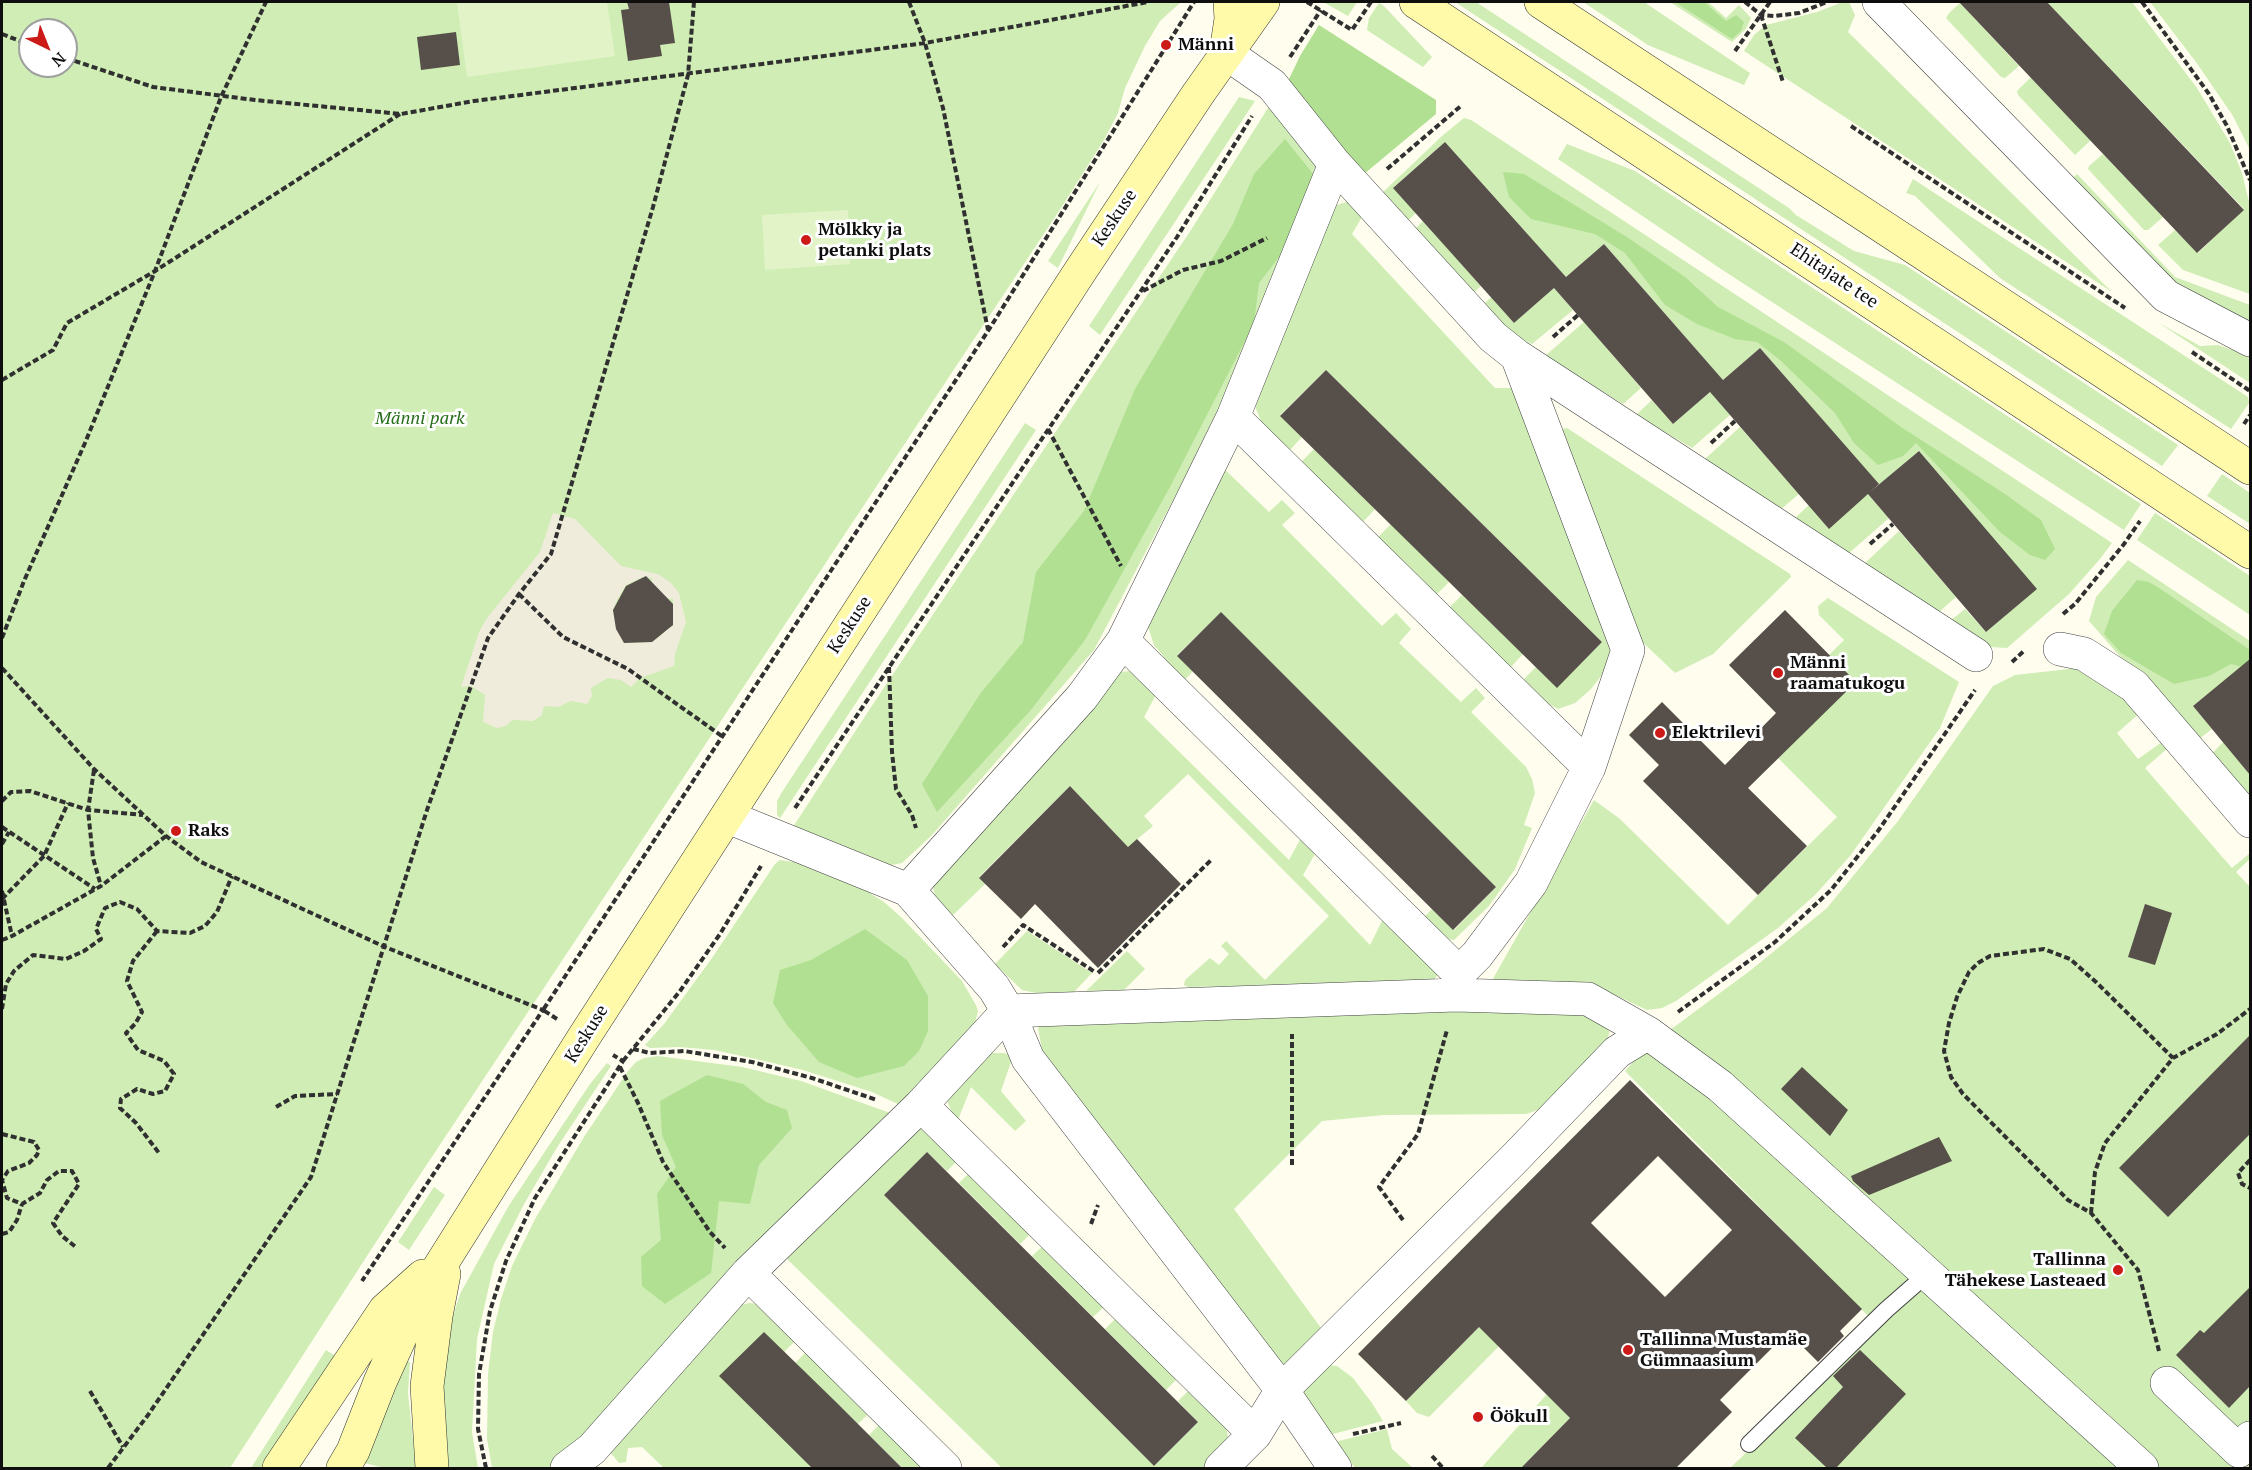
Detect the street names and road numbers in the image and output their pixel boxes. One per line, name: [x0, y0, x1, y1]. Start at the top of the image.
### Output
street label: Keskuse: [1088, 185, 1142, 251]
street label: Ehitajate tee: [1786, 239, 1882, 313]
street label: Keskuse: [823, 592, 877, 658]
street label: Keskuse: [561, 1001, 613, 1067]

